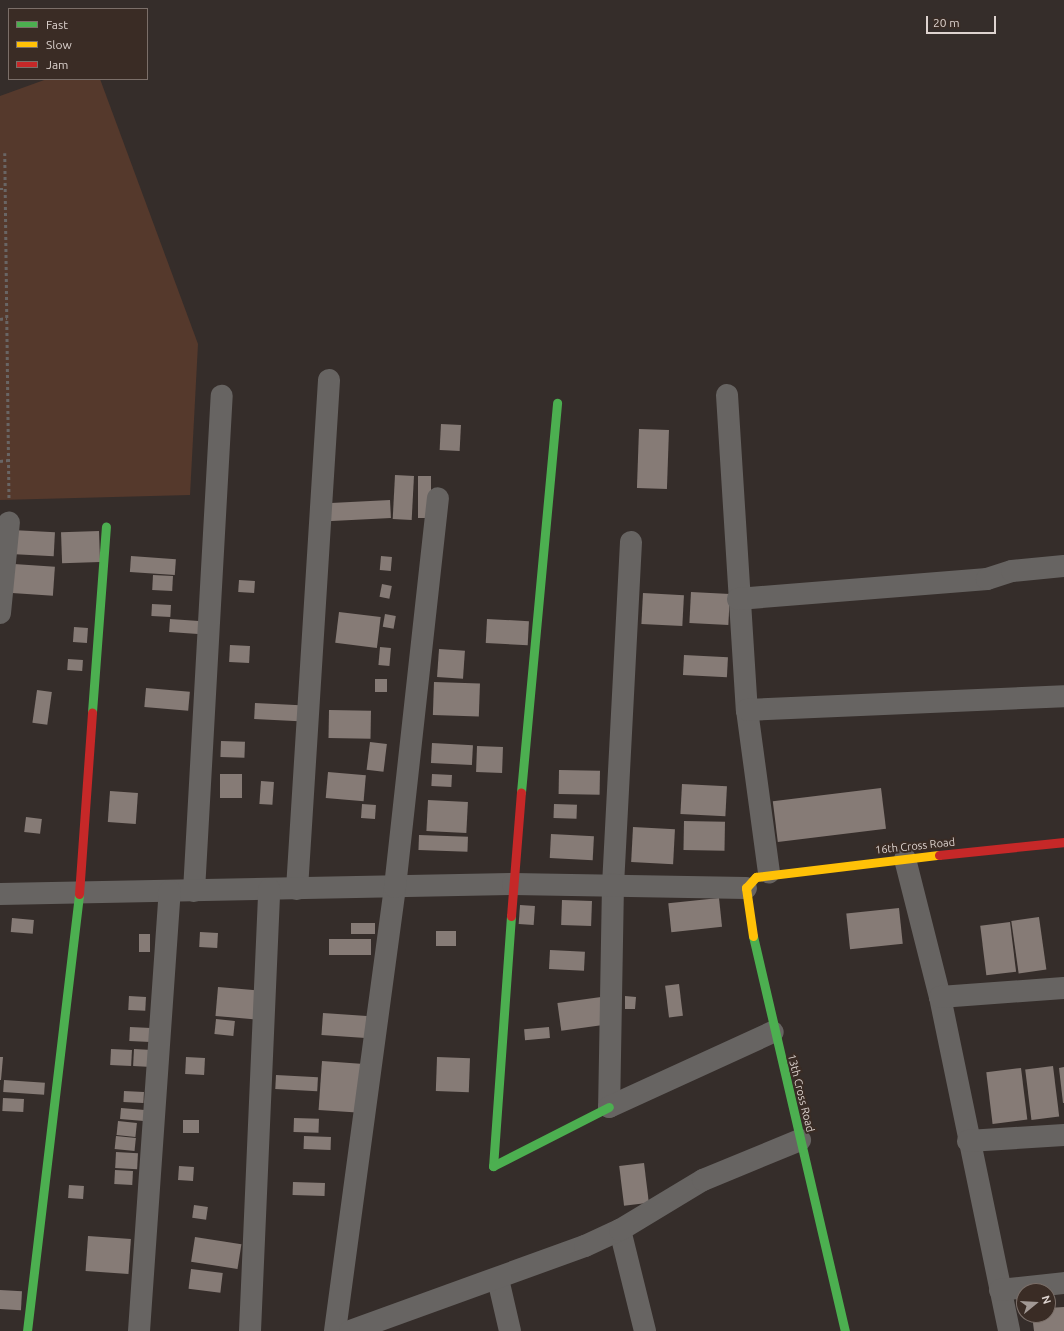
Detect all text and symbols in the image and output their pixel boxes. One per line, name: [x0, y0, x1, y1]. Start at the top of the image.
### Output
legend: [8, 8, 148, 80]
scale bar: [928, 8, 998, 34]
text: 20 m: [933, 16, 960, 29]
text: Fast: [46, 18, 68, 31]
text: Slow: [46, 38, 72, 51]
text: Jam: [46, 58, 68, 71]
street label: 16th Cross Road: [874, 835, 956, 857]
street label: 13th Cross Road: [785, 1052, 817, 1134]
north arrow: [1016, 1283, 1056, 1323]
text: N: [1039, 1294, 1053, 1305]

